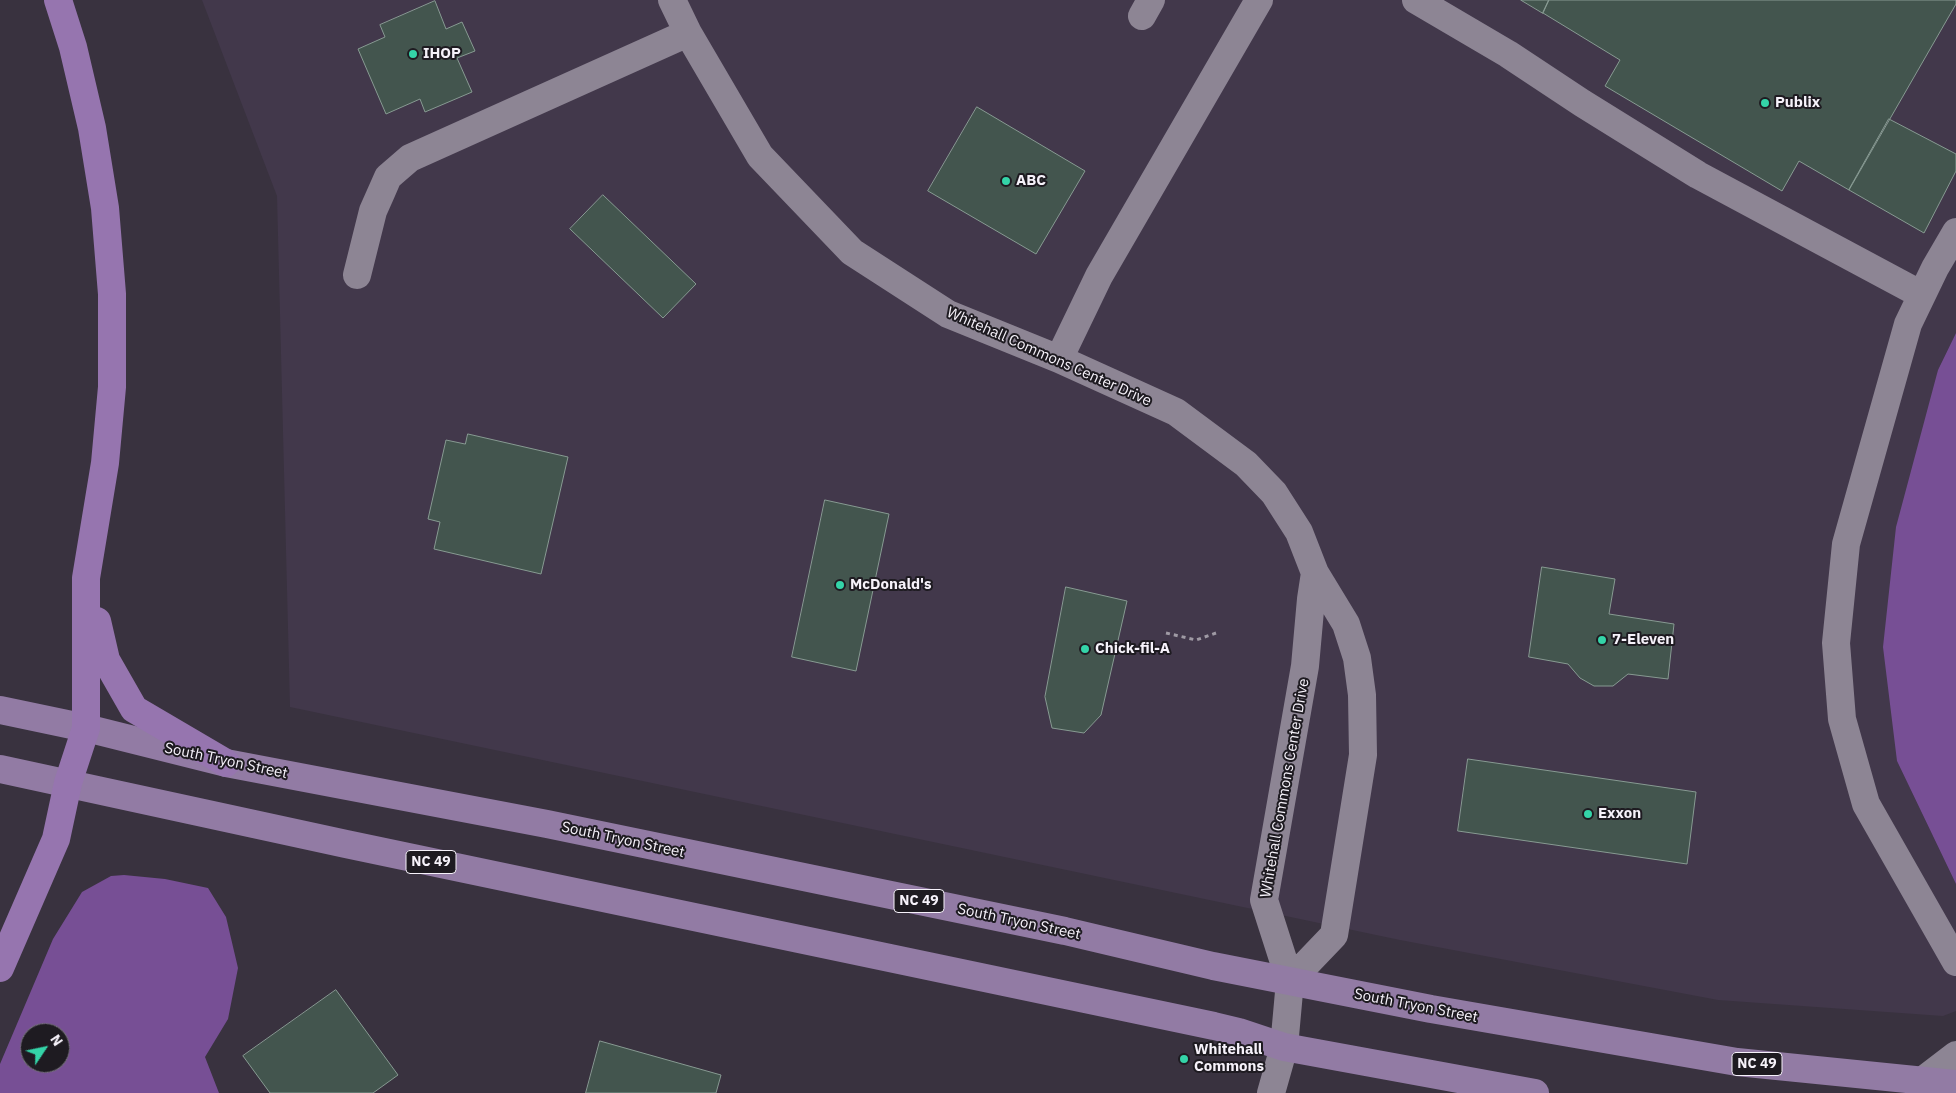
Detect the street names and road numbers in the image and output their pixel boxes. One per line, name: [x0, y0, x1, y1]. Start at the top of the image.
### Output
street label: Whitehall Commons Center Drive: [944, 304, 1154, 410]
street label: Whitehall Commons Center Drive: [1257, 677, 1313, 899]
street label: South Tryon Street: [163, 739, 289, 783]
street label: South Tryon Street: [560, 818, 686, 862]
road number: NC 49: [406, 850, 456, 874]
road number: NC 49: [894, 889, 944, 912]
street label: South Tryon Street: [956, 900, 1082, 944]
street label: South Tryon Street: [1353, 985, 1479, 1027]
road number: NC 49: [1732, 1052, 1782, 1076]

